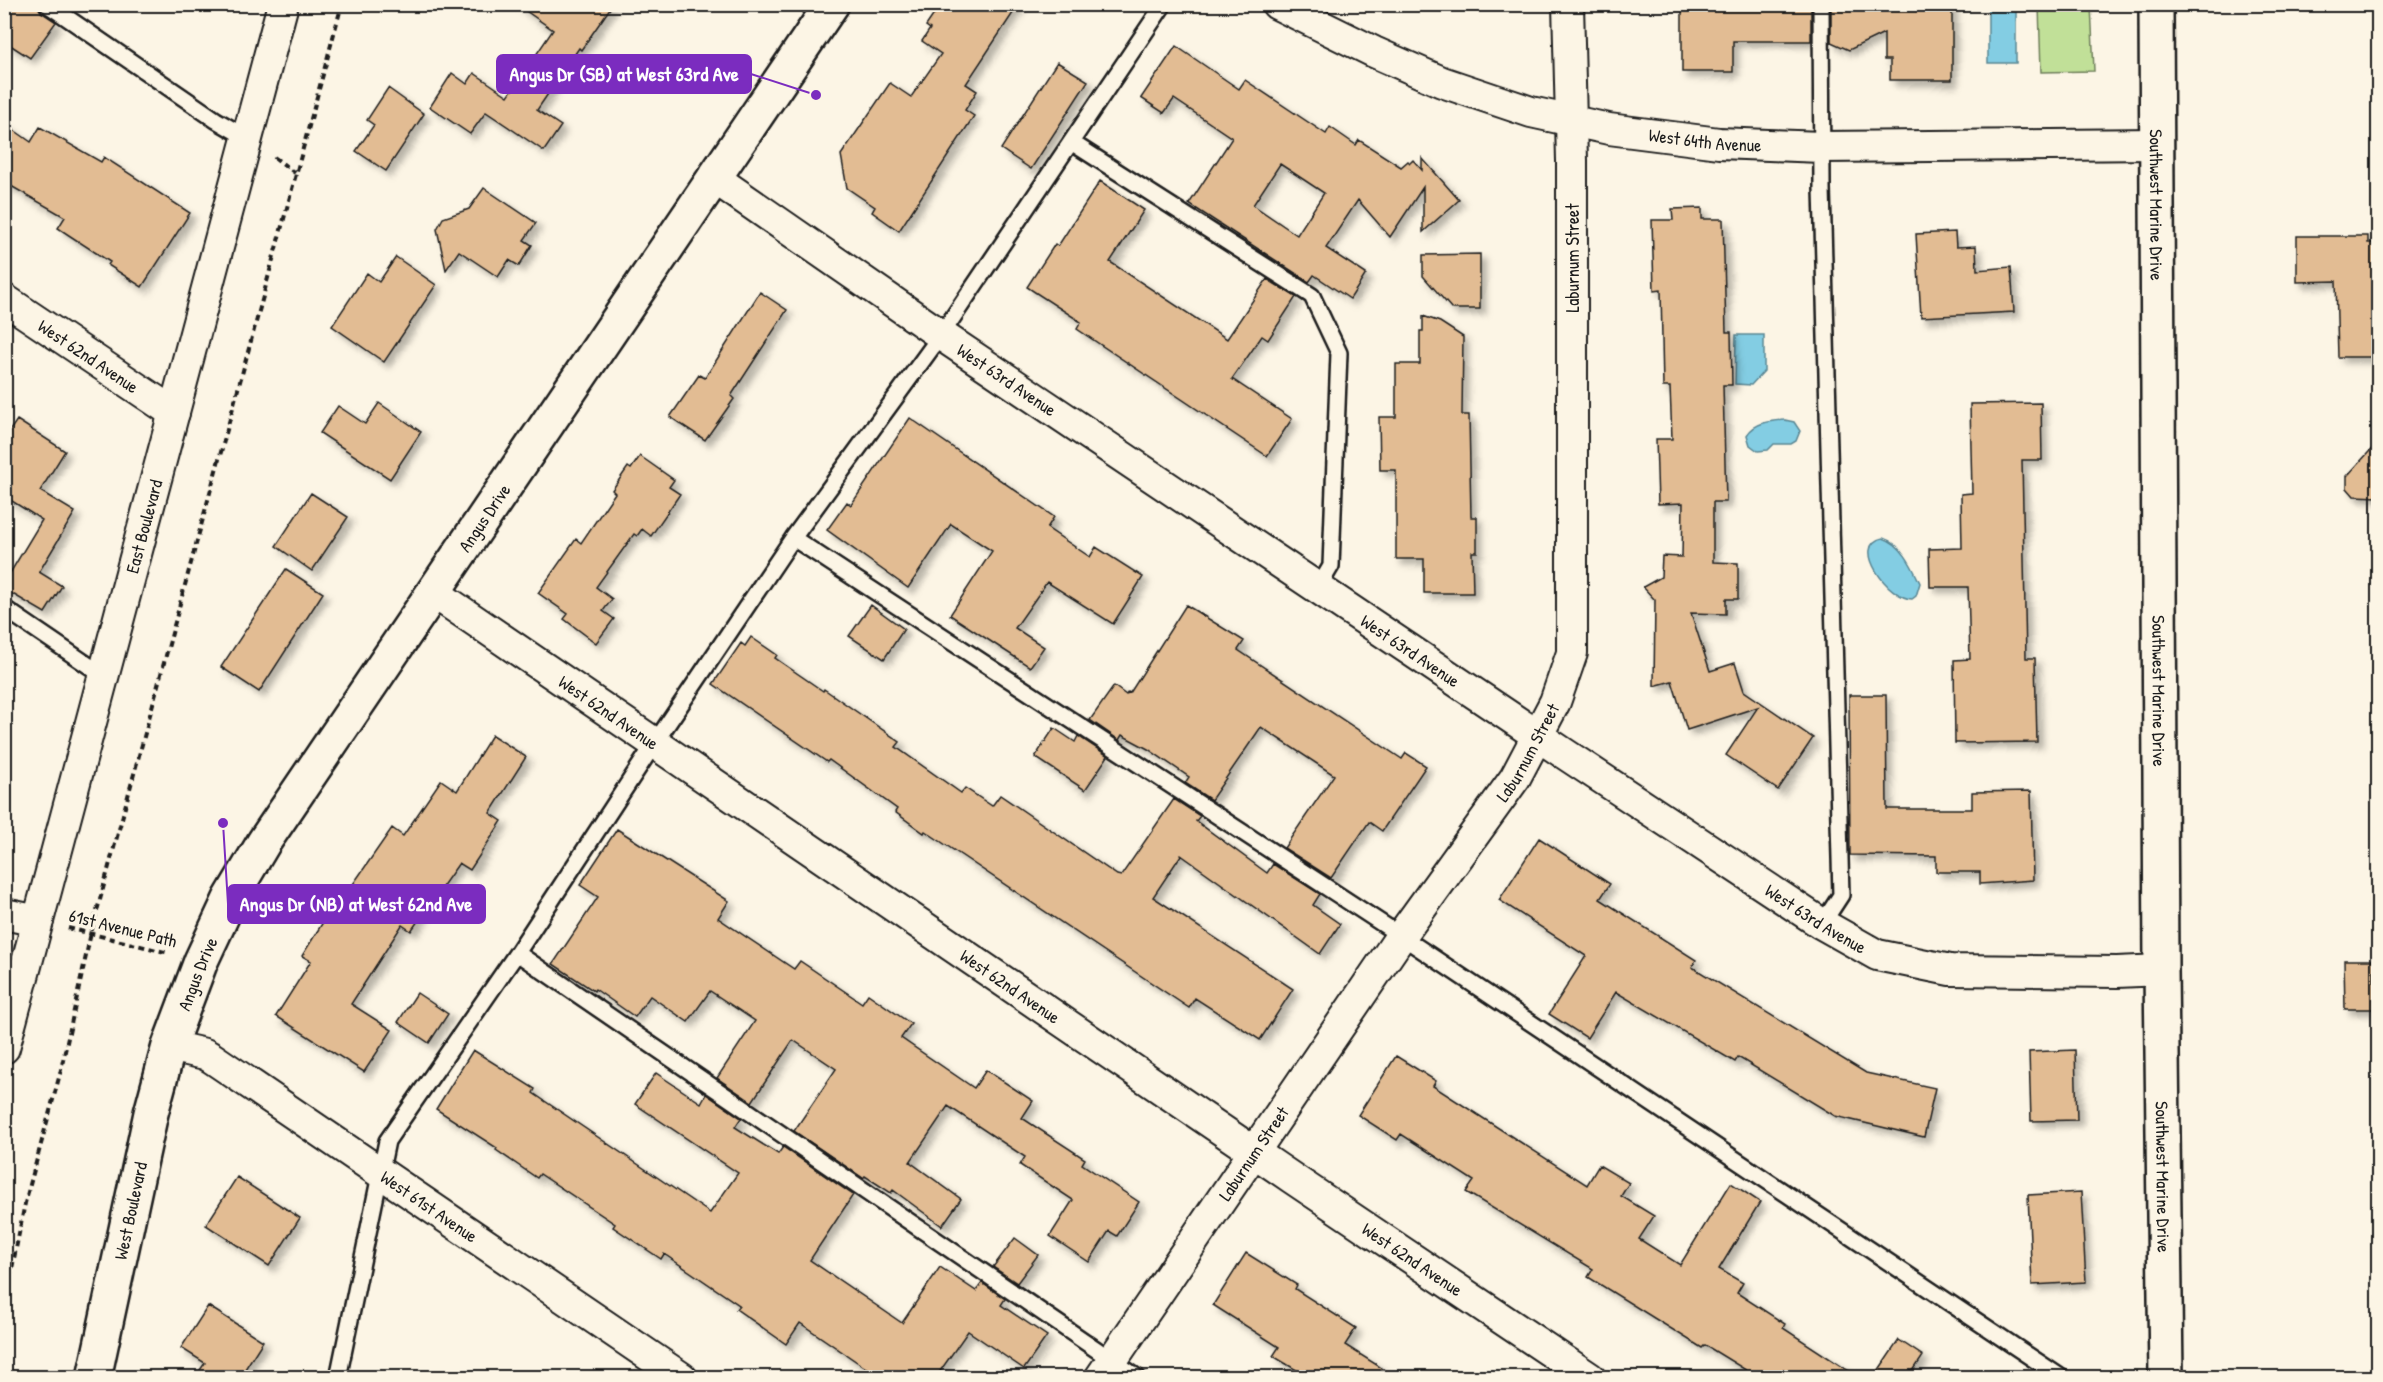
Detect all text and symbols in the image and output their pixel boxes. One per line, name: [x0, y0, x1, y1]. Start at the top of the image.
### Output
callout: Angus Dr (SB) at West 63rd Ave: [497, 55, 751, 93]
text: Angus Dr (SB) at West 63rd Ave: [509, 60, 739, 88]
street label: West 64th Avenue: [1647, 122, 1762, 157]
street label: Southwest Marine Drive: [2144, 129, 2170, 281]
street label: Laburnum Street: [1560, 203, 1585, 312]
street label: West 62nd Avenue: [34, 313, 144, 399]
street label: West 63rd Avenue: [953, 337, 1062, 422]
street label: East Boulevard: [119, 477, 168, 576]
street label: Angus Drive: [452, 479, 516, 557]
street label: West 63rd Avenue: [1356, 608, 1465, 693]
street label: Southwest Marine Drive: [2147, 615, 2172, 767]
street label: West 62nd Avenue: [554, 669, 664, 755]
street label: Laburnum Street: [1490, 698, 1565, 806]
street label: West 63rd Avenue: [1761, 877, 1871, 959]
callout: Angus Dr (NB) at West 62nd Ave: [228, 885, 485, 923]
text: Angus Dr (NB) at West 62nd Ave: [240, 890, 472, 918]
street label: 61st Avenue Path: [66, 903, 180, 954]
street label: Angus Drive: [171, 933, 223, 1014]
street label: West 62nd Avenue: [955, 943, 1065, 1029]
street label: Laburnum Street: [1212, 1100, 1295, 1205]
street label: Southwest Marine Drive: [2150, 1101, 2177, 1253]
street label: West Boulevard: [107, 1160, 153, 1262]
street label: West 61st Avenue: [376, 1164, 483, 1248]
street label: West 62nd Avenue: [1357, 1216, 1468, 1302]

